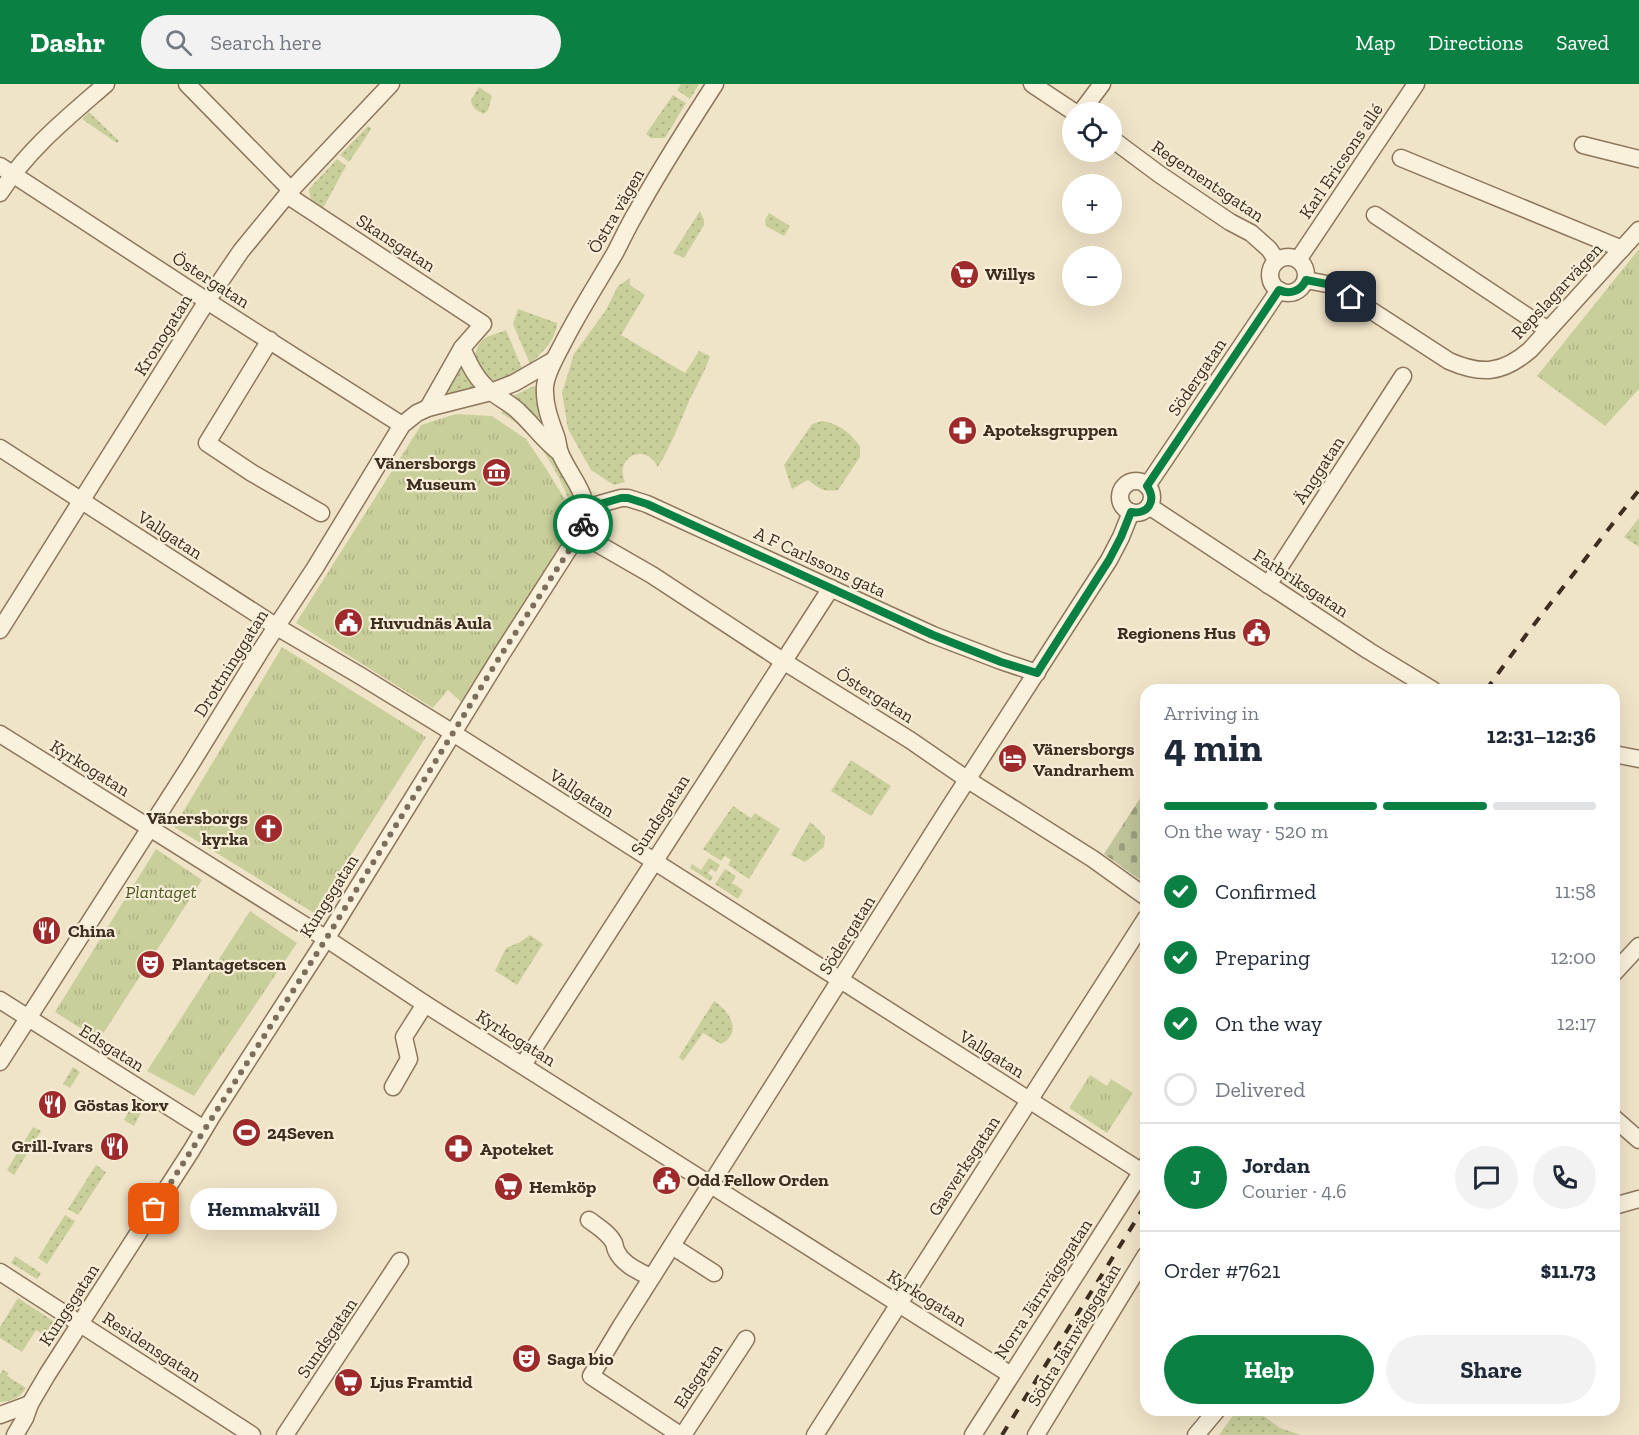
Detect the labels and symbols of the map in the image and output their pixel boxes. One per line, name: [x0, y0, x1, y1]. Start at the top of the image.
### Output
street label: Karl Ericsons allé: [1294, 99, 1388, 223]
street label: Regementsgatan: [1148, 135, 1269, 227]
street label: Östra vägen: [583, 164, 649, 257]
street label: Skansgatan: [352, 209, 440, 277]
street label: Repslagarvägen: [1507, 238, 1608, 344]
street label: Östergatan: [168, 247, 254, 314]
supermarket icon: Willys: [948, 258, 980, 290]
place label: Willys: [985, 263, 1035, 285]
pin: [1325, 271, 1376, 322]
street label: Kronogatan: [129, 290, 197, 380]
street label: Södergatan: [1163, 333, 1231, 420]
pharmacy icon: Apoteksgruppen: [946, 414, 978, 446]
place label: Apoteksgruppen: [983, 419, 1118, 441]
street label: Änggatan: [1289, 432, 1349, 508]
place label: Vänersborgs Museum: [374, 452, 476, 495]
museum icon: Vänersborgs Museum: [481, 457, 513, 489]
courier: [553, 494, 613, 554]
street label: Vallgatan: [133, 505, 207, 564]
street label: A F Carlssons gata: [751, 522, 890, 602]
street label: Farbriksgatan: [1249, 544, 1354, 622]
street label: Drottninggatan: [189, 605, 273, 721]
public building icon: Huvudnäs Aula: [333, 607, 365, 639]
place label: Huvudnäs Aula: [370, 612, 492, 634]
public building icon: Regionens Hus: [1241, 617, 1273, 649]
place label: Regionens Hus: [1117, 622, 1236, 644]
street label: Östergatan: [832, 662, 919, 728]
street label: Kyrkogatan: [46, 735, 135, 801]
place label: Vänersborgs Vandrarhem: [1033, 738, 1135, 781]
hotel icon: Vänersborgs Vandrarhem: [996, 743, 1028, 775]
street label: Vallgatan: [545, 763, 619, 822]
street label: Sundsgatan: [626, 770, 695, 860]
place label: Vänersborgs kyrka: [146, 807, 248, 850]
church icon: Vänersborgs kyrka: [253, 812, 285, 844]
street label: Kungsgatan: [295, 850, 364, 942]
park label: Plantaget: [125, 881, 197, 903]
street label: Södergatan: [814, 891, 880, 979]
restaurant icon: China: [31, 915, 63, 947]
place label: China: [68, 920, 115, 942]
theatre icon: Plantagetscen: [135, 948, 167, 980]
place label: Plantagetscen: [172, 953, 286, 975]
street label: Kyrkogatan: [472, 1005, 561, 1071]
street label: Edsgatan: [75, 1019, 149, 1077]
street label: Vallgatan: [954, 1025, 1029, 1083]
restaurant icon: Göstas korv: [37, 1089, 69, 1121]
place label: Göstas korv: [74, 1094, 169, 1116]
street label: Gasverksgatan: [923, 1111, 1005, 1220]
sports icon: 24Seven: [230, 1117, 262, 1149]
place label: 24Seven: [267, 1122, 334, 1144]
restaurant icon: Grill-Ivars: [98, 1130, 130, 1162]
pharmacy icon: Apoteket: [443, 1133, 475, 1165]
place label: Grill-Ivars: [11, 1135, 93, 1157]
place label: Apoteket: [480, 1138, 554, 1160]
public building icon: Odd Fellow Orden: [650, 1164, 682, 1196]
place label: Odd Fellow Orden: [687, 1169, 829, 1191]
supermarket icon: Hemköp: [492, 1171, 524, 1203]
place label: Hemköp: [529, 1176, 596, 1198]
pin: [128, 1183, 179, 1234]
callout: Hemmakväll: [190, 1188, 337, 1230]
street label: Norra Järnvägsgatan: [989, 1214, 1097, 1364]
street label: Kungsgatan: [34, 1259, 104, 1350]
street label: Södra Järnvägsgatan: [1023, 1259, 1126, 1410]
street label: Kyrkogatan: [883, 1265, 972, 1331]
street label: Sundsgatan: [292, 1293, 362, 1382]
street label: Residensgatan: [99, 1307, 206, 1387]
street label: Edsgatan: [669, 1339, 727, 1412]
theatre icon: Saga bio: [510, 1343, 542, 1375]
place label: Saga bio: [547, 1348, 614, 1370]
supermarket icon: Ljus Framtid: [333, 1366, 365, 1398]
place label: Ljus Framtid: [370, 1371, 473, 1393]

